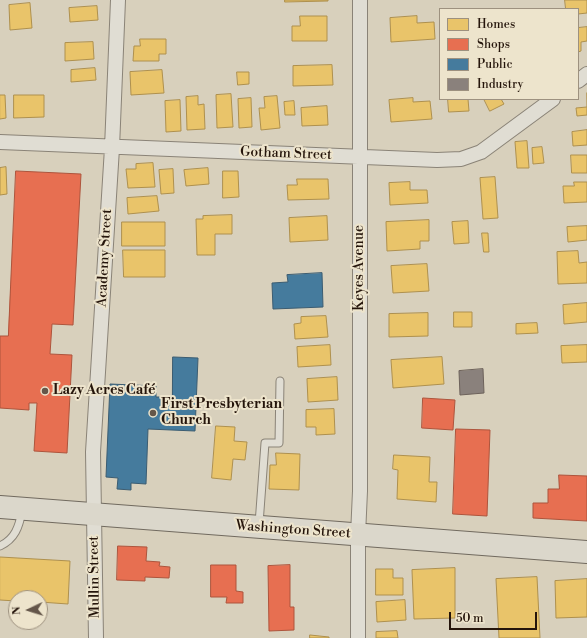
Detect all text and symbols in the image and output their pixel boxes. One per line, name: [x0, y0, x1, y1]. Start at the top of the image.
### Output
legend: [439, 8, 579, 100]
text: Homes: [477, 17, 515, 32]
text: Shops: [477, 37, 510, 52]
text: Public: [477, 57, 513, 72]
text: Industry: [477, 77, 523, 92]
street label: Gotham Street: [240, 144, 332, 164]
street label: Academy Street: [94, 209, 116, 307]
street label: Keyes Avenue: [352, 225, 368, 311]
place label: Lazy Acres Café: [53, 383, 156, 399]
marker: Lazy Acres Café: [40, 386, 50, 396]
place label: First Presbyterian Church: [161, 397, 282, 430]
marker: First Presbyterian Church: [148, 408, 158, 418]
street label: Washington Street: [235, 518, 351, 542]
street label: Mullin Street: [86, 536, 104, 618]
north arrow: [8, 590, 48, 630]
scale bar: [451, 604, 539, 630]
text: N: [10, 606, 24, 616]
text: 50 m: [456, 611, 484, 626]

